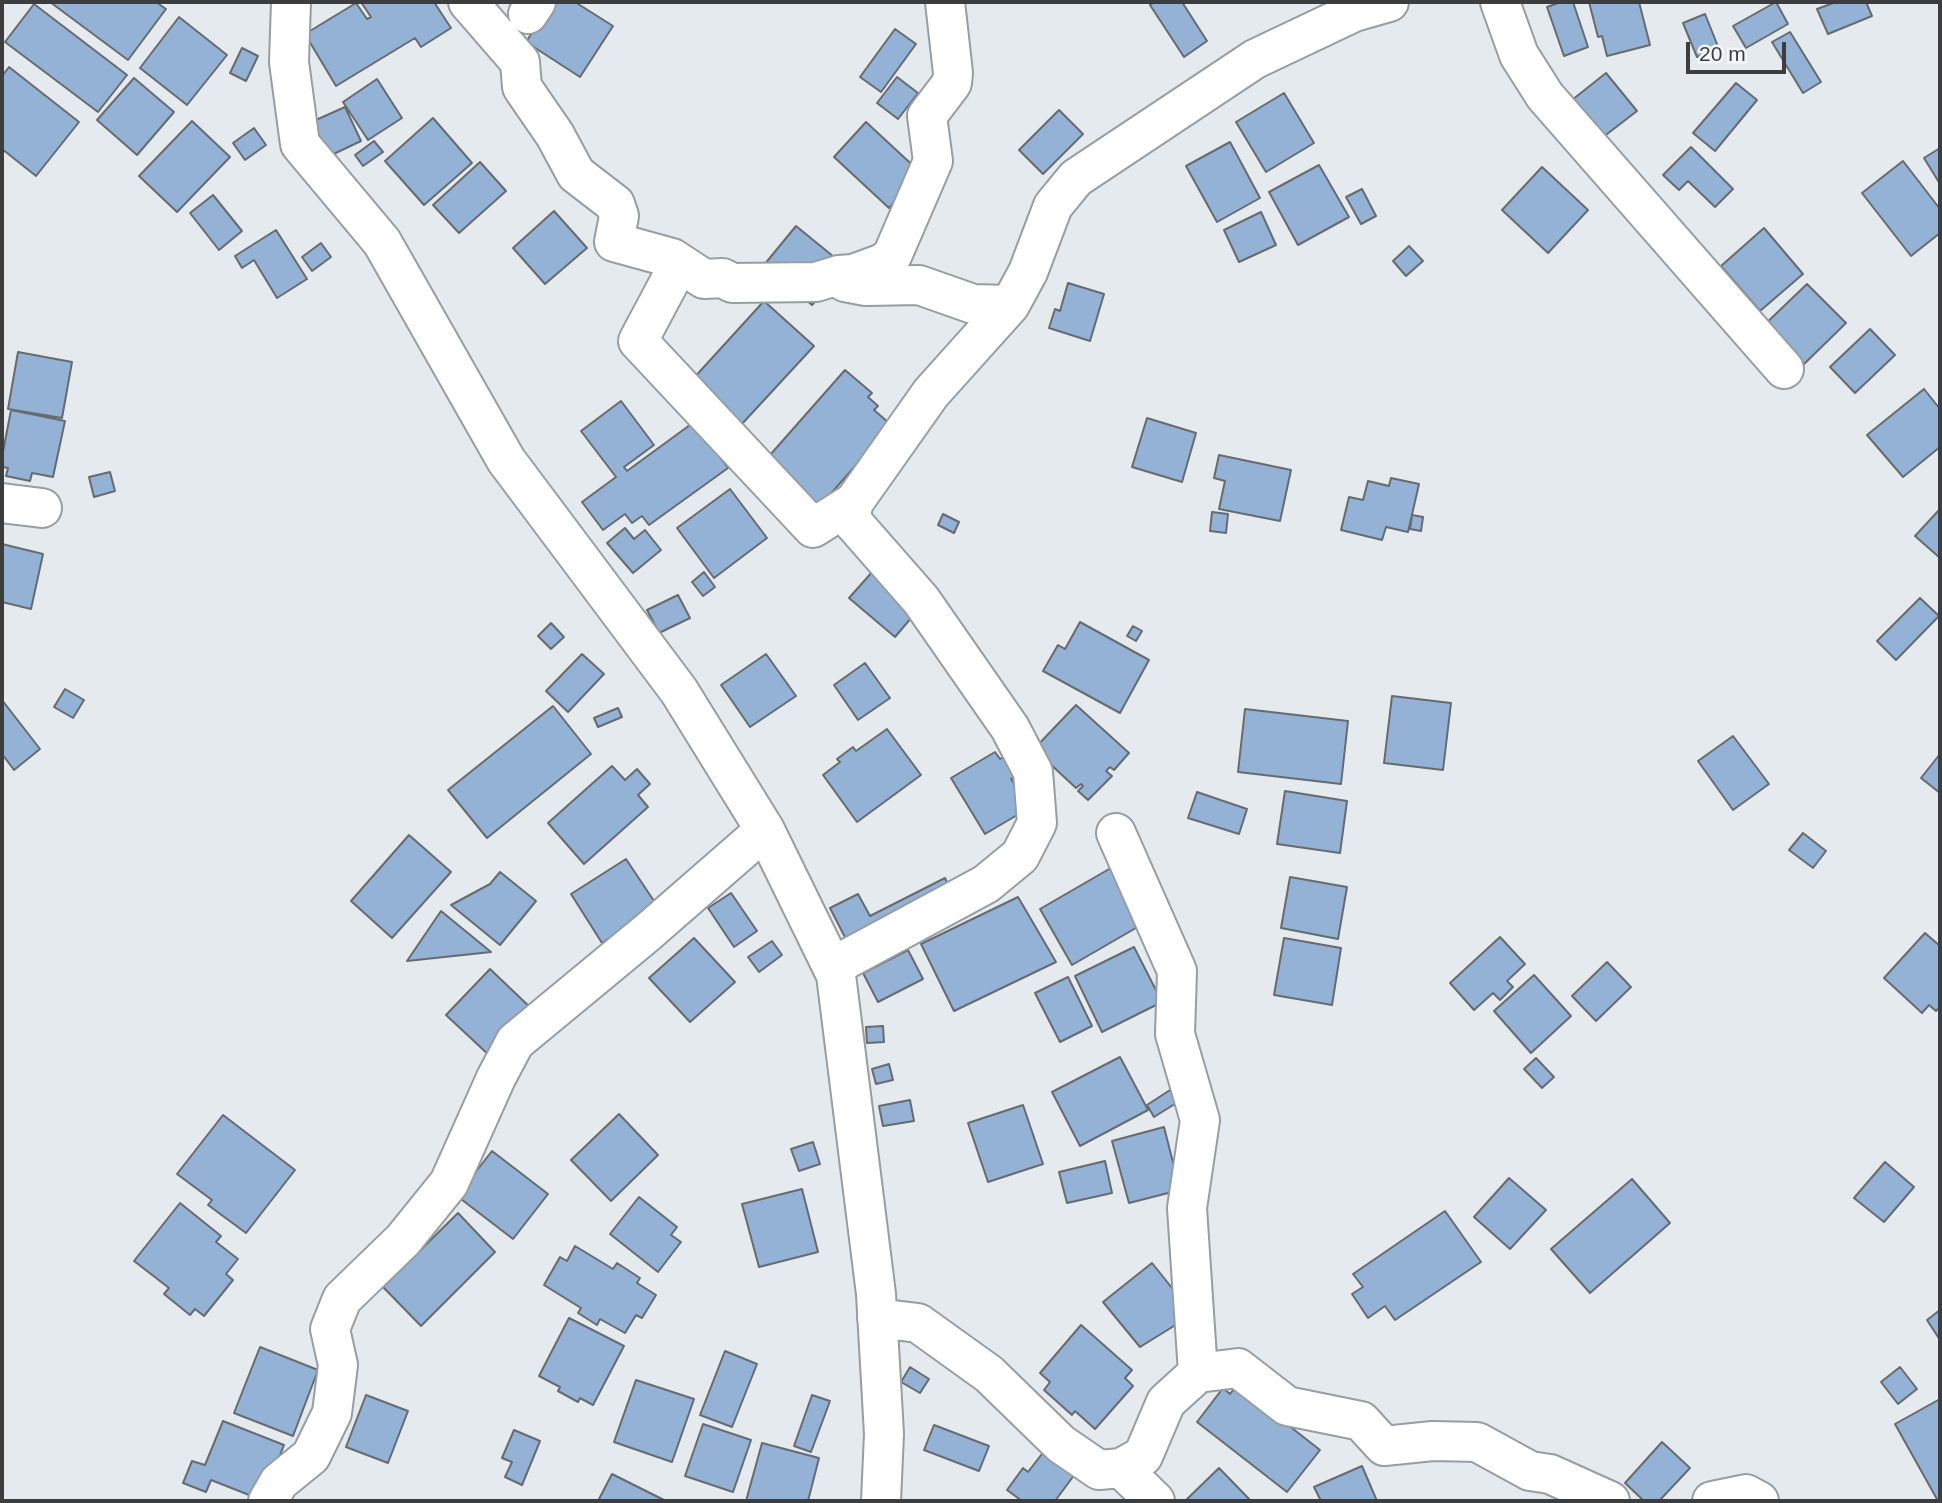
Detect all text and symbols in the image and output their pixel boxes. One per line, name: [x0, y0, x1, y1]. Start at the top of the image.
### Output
scale bar: [1690, 28, 1790, 72]
text: 20 m: [1699, 42, 1746, 65]

